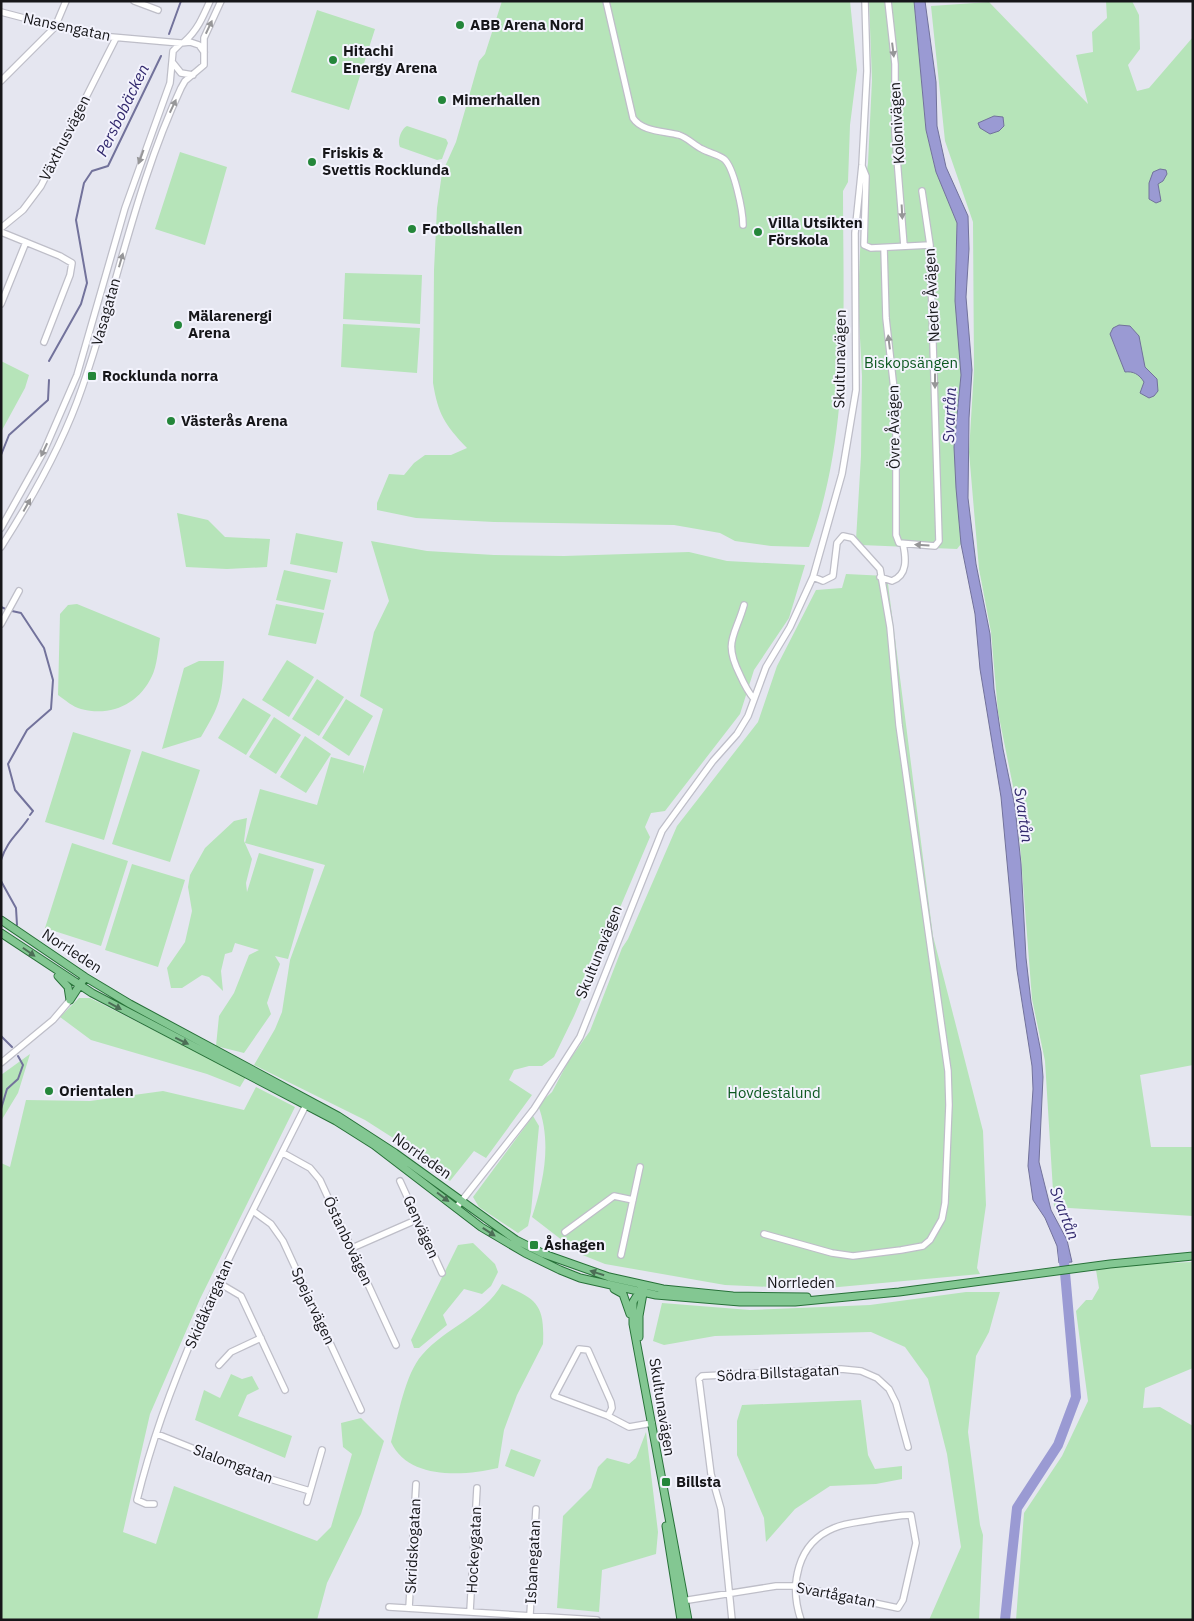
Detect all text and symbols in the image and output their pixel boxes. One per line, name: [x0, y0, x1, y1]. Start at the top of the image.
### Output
street label: Nansengatan: [22, 8, 113, 45]
place label: ABB Arena Nord: [470, 15, 584, 34]
marker: ABB Arena Nord: [454, 19, 466, 31]
one-way arrow: [206, 20, 214, 34]
place label: Hitachi Energy Arena: [343, 41, 438, 77]
one-way arrow: [890, 42, 898, 58]
marker: Hitachi Energy Arena: [327, 54, 339, 66]
water label: Persbobäcken: [91, 61, 153, 159]
street label: Kolonivägen: [885, 82, 908, 165]
place label: Mimerhallen: [452, 90, 540, 109]
street label: Växthusvägen: [35, 92, 94, 184]
marker: Mimerhallen: [436, 94, 448, 106]
one-way arrow: [169, 99, 177, 113]
place label: Friskis & Svettis Rocklunda: [322, 143, 450, 179]
one-way arrow: [137, 149, 145, 164]
marker: Friskis & Svettis Rocklunda: [306, 156, 318, 168]
one-way arrow: [899, 204, 907, 220]
place label: Villa Utsikten Förskola: [768, 213, 863, 249]
place label: Fotbollshallen: [422, 219, 522, 238]
marker: Fotbollshallen: [406, 223, 418, 235]
marker: Villa Utsikten Förskola: [752, 226, 764, 238]
street label: Nedre Åvägen: [920, 248, 943, 342]
one-way arrow: [117, 252, 125, 267]
street label: Vasagatan: [87, 276, 124, 348]
place label: Mälarenergi Arena: [188, 306, 272, 342]
street label: Skultunavägen: [829, 309, 850, 409]
marker: Mälarenergi Arena: [172, 319, 184, 331]
one-way arrow: [885, 333, 893, 349]
park label: Biskopsängen: [864, 353, 958, 372]
place label: Rocklunda norra: [102, 366, 219, 385]
marker: Rocklunda norra: [86, 370, 98, 382]
one-way arrow: [931, 373, 939, 389]
street label: Övre Åvägen: [883, 385, 904, 469]
water label: Svartån: [938, 387, 960, 443]
place label: Västerås Arena: [181, 411, 288, 430]
marker: Västerås Arena: [165, 415, 177, 427]
one-way arrow: [40, 442, 48, 457]
one-way arrow: [22, 499, 31, 512]
one-way arrow: [913, 541, 929, 549]
water label: Svartån: [1010, 786, 1038, 844]
street label: Skultunavägen: [571, 902, 626, 1001]
street label: Norrleden: [39, 924, 106, 977]
one-way arrow: [22, 947, 36, 957]
one-way arrow: [109, 1001, 122, 1010]
one-way arrow: [175, 1037, 189, 1045]
place label: Orientalen: [59, 1081, 134, 1100]
park label: Hovdestalund: [727, 1083, 821, 1102]
marker: Orientalen: [43, 1085, 55, 1097]
street label: Norrleden: [389, 1128, 456, 1183]
water label: Svartån: [1046, 1184, 1084, 1242]
street label: Genvägen: [399, 1192, 444, 1261]
one-way arrow: [436, 1192, 449, 1203]
street label: Östanbovägen: [319, 1193, 377, 1289]
one-way arrow: [482, 1228, 496, 1237]
place label: Åshagen: [544, 1235, 605, 1254]
marker: Åshagen: [528, 1239, 540, 1251]
street label: Skidåkargatan: [180, 1256, 237, 1351]
street label: Spejarvägen: [287, 1264, 340, 1347]
one-way arrow: [590, 1269, 605, 1277]
street label: Norrleden: [767, 1273, 835, 1292]
street label: Skultunavägen: [645, 1357, 680, 1457]
street label: Södra Billstagatan: [716, 1360, 840, 1385]
street label: Slalomgatan: [191, 1440, 276, 1487]
place label: Billsta: [676, 1472, 721, 1491]
marker: Billsta: [660, 1476, 672, 1488]
street label: Skridskogatan: [401, 1498, 424, 1594]
street label: Hockeygatan: [462, 1506, 485, 1594]
street label: Isbanegatan: [521, 1519, 544, 1605]
street label: Svartågatan: [795, 1578, 877, 1612]

